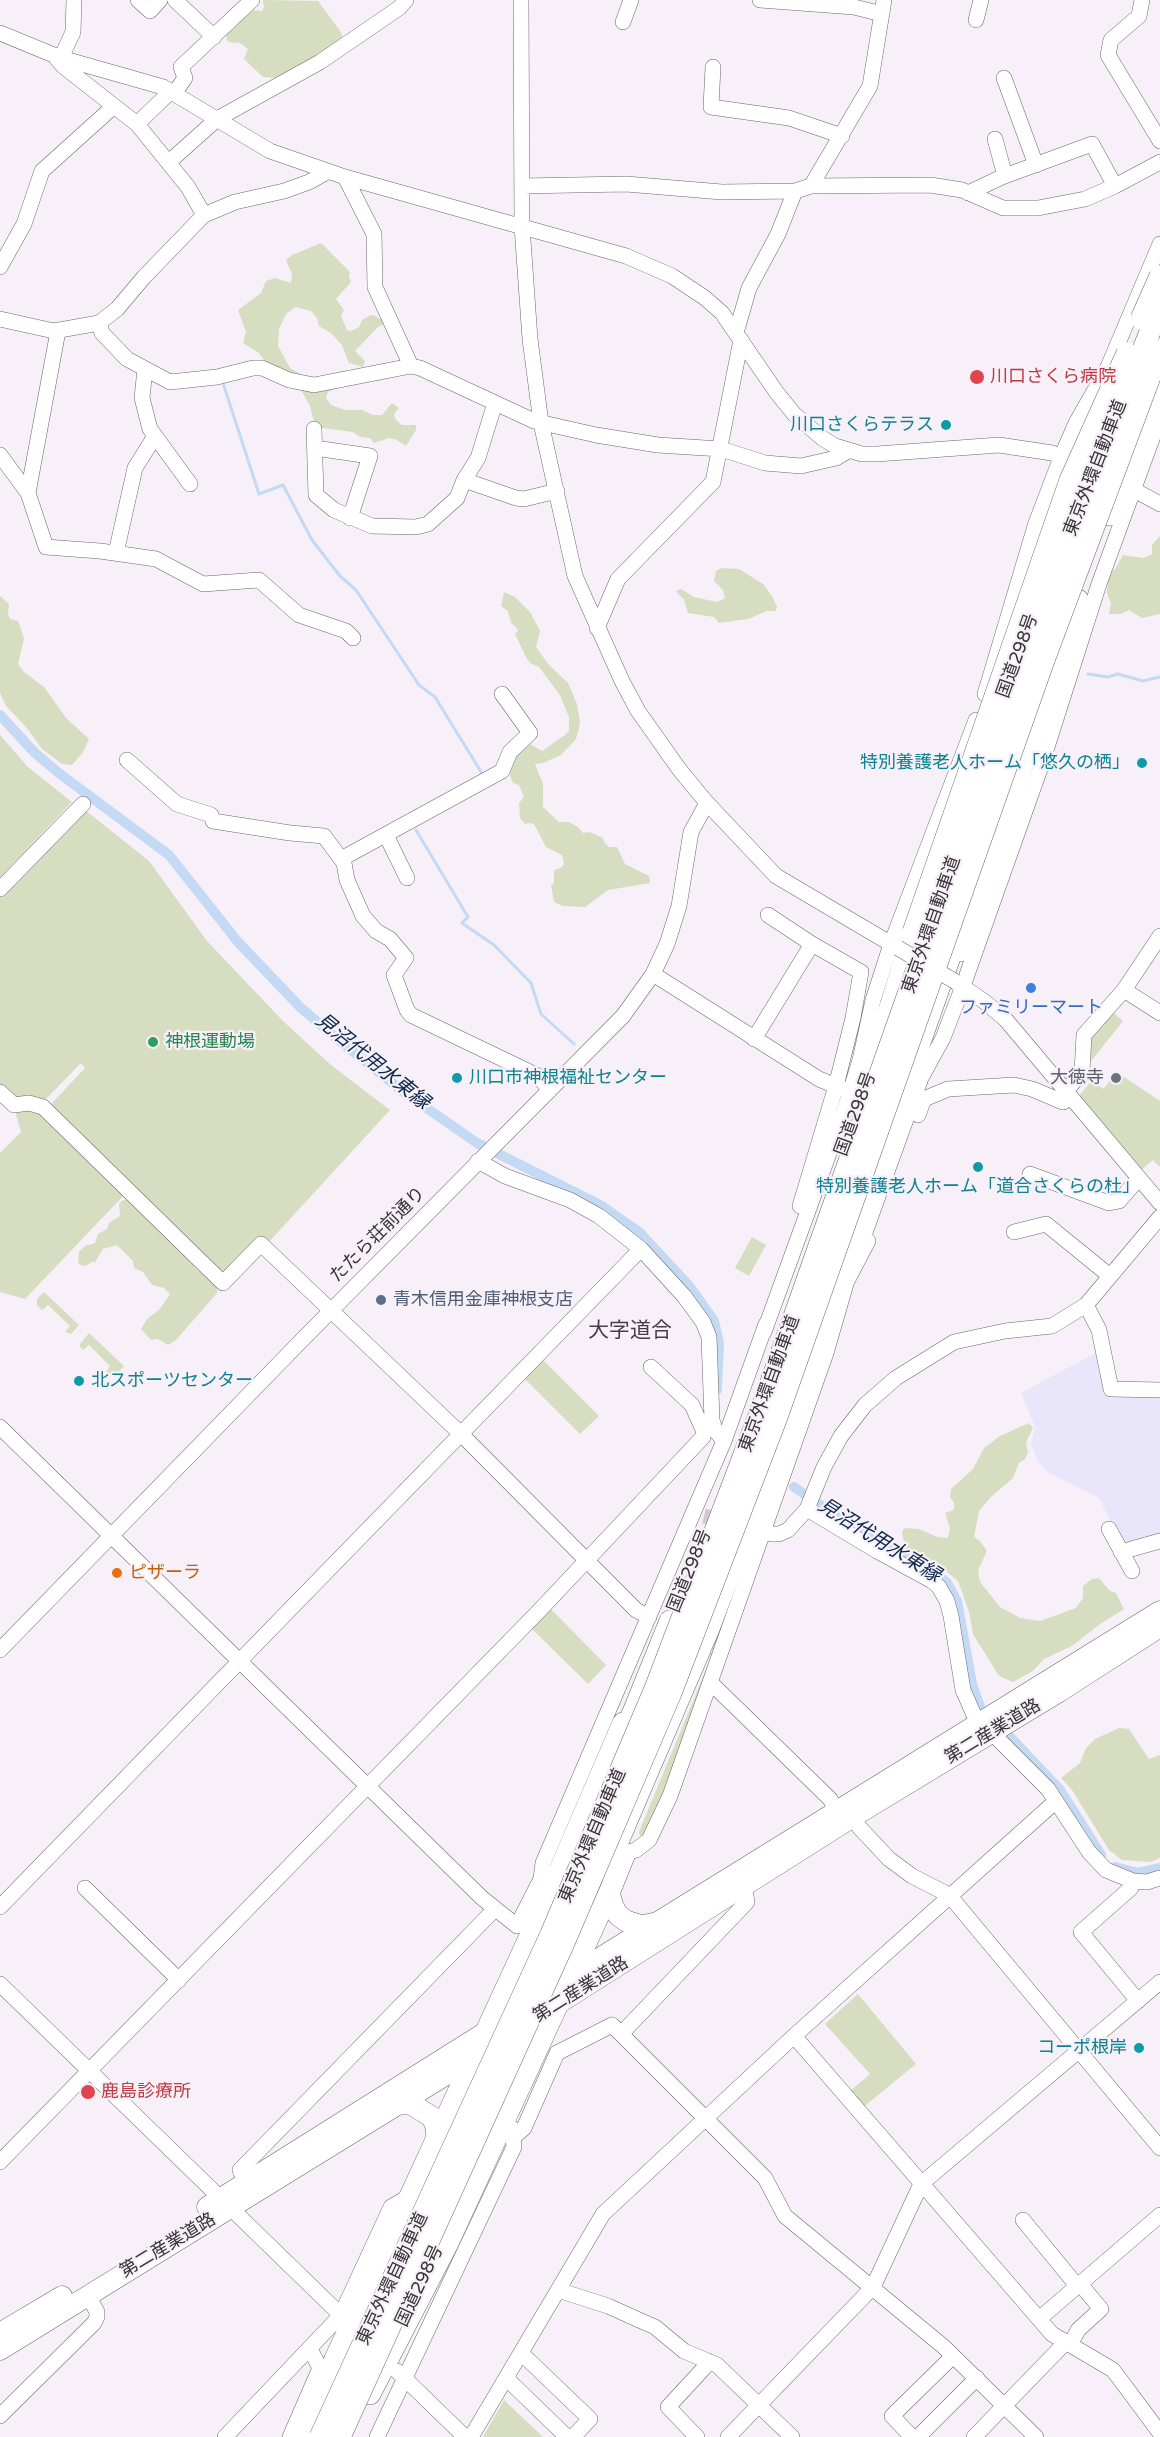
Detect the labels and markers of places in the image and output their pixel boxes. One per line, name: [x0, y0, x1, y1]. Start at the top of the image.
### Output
place label: 川口さくら病院: [990, 366, 1116, 388]
marker: 川口さくら病院: [968, 368, 986, 386]
place label: 川口さくらテラス: [790, 414, 934, 436]
marker: 川口さくらテラス: [939, 418, 953, 432]
place label: 特別養護老人ホーム「悠久の栖」: [860, 752, 1130, 774]
marker: 特別養護老人ホーム「悠久の栖」: [1135, 756, 1149, 770]
marker: ファミリーマート: [1024, 981, 1038, 995]
place label: ファミリーマート: [959, 997, 1103, 1019]
place label: 神根運動場: [165, 1031, 255, 1053]
marker: 神根運動場: [146, 1035, 160, 1049]
place label: 川口市神根福祉センター: [469, 1067, 667, 1089]
place label: 大徳寺: [1050, 1067, 1104, 1089]
marker: 川口市神根福祉センター: [450, 1071, 464, 1085]
marker: 大徳寺: [1109, 1071, 1123, 1085]
marker: 特別養護老人ホーム「道合さくらの杜」: [971, 1160, 985, 1174]
place label: 特別養護老人ホーム「道合さくらの杜」: [816, 1176, 1140, 1198]
place label: 青木信用金庫神根支店: [393, 1289, 573, 1311]
marker: 青木信用金庫神根支店: [374, 1293, 388, 1307]
place label: 北スポーツセンター: [91, 1370, 253, 1392]
marker: 北スポーツセンター: [72, 1374, 86, 1388]
place label: ピザーラ: [129, 1562, 201, 1584]
marker: ピザーラ: [110, 1566, 124, 1580]
place label: コーポ根岸: [1037, 2037, 1127, 2059]
marker: コーポ根岸: [1132, 2041, 1146, 2055]
place label: 鹿島診療所: [101, 2081, 191, 2103]
marker: 鹿島診療所: [79, 2083, 97, 2101]

